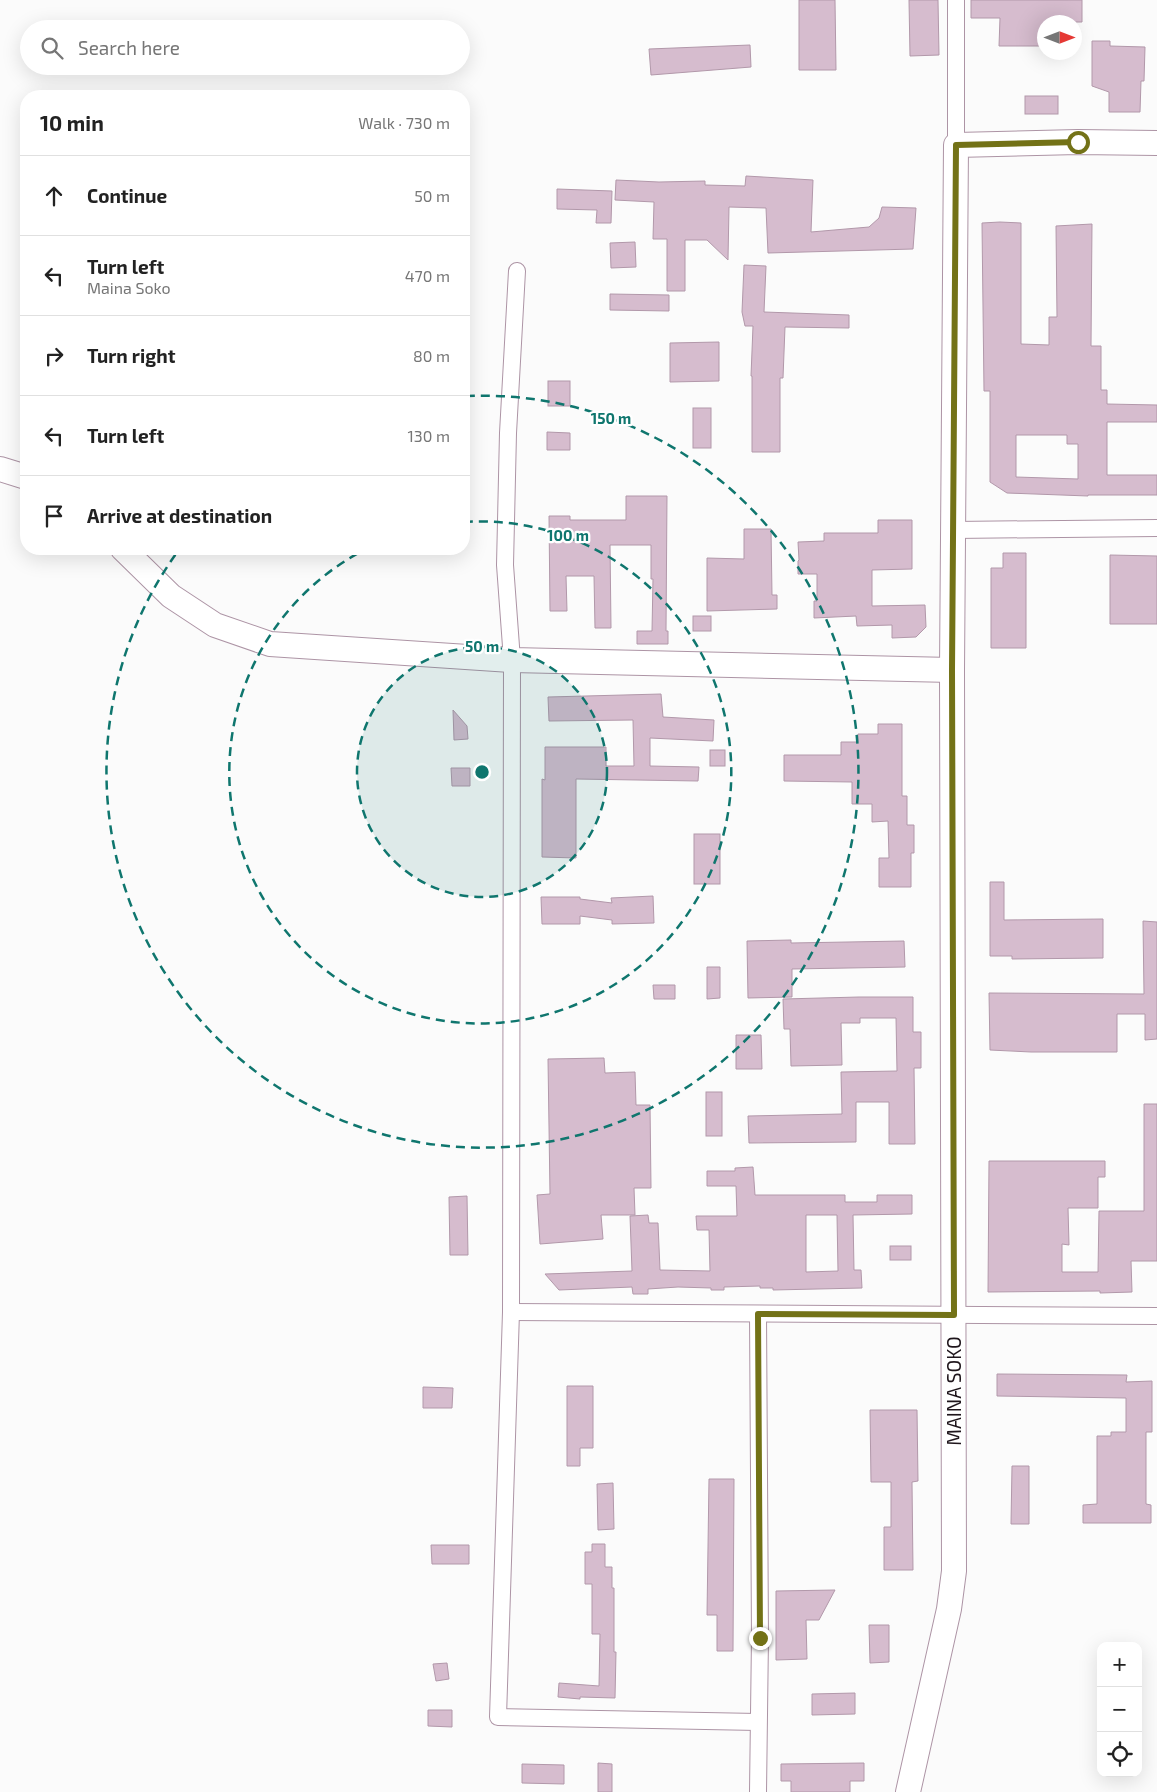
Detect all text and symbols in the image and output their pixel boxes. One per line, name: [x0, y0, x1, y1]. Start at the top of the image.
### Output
north arrow: [1037, 15, 1082, 60]
search box: [20, 20, 470, 75]
icon: search: [38, 34, 66, 62]
text: Search here: [78, 36, 180, 59]
text: 10 min: [40, 110, 104, 135]
text: Walk · 730 m: [358, 113, 450, 132]
route start: [1067, 131, 1090, 154]
icon: ahead: [40, 182, 68, 210]
text: Continue: [87, 184, 167, 207]
text: 50 m: [414, 186, 450, 205]
text: Turn left: [87, 255, 164, 278]
icon: left: [40, 262, 68, 290]
text: 470 m: [405, 266, 450, 285]
text: Maina Soko: [87, 278, 171, 297]
icon: right: [40, 342, 68, 370]
text: Turn right: [87, 344, 175, 367]
text: 80 m: [413, 346, 450, 365]
text: 150 m: [591, 409, 631, 427]
icon: left: [40, 422, 68, 450]
text: Turn left: [87, 424, 164, 447]
text: 130 m: [408, 426, 450, 445]
icon: arrive: [40, 502, 68, 530]
text: Arrive at destination: [87, 504, 272, 527]
text: 100 m: [547, 526, 589, 544]
text: 50 m: [465, 637, 499, 655]
centre of rings: [473, 763, 491, 781]
street label: MAINA SOKO: [942, 1336, 965, 1446]
route end: [749, 1627, 772, 1650]
map controls: [1097, 1642, 1142, 1777]
button: +: [1097, 1642, 1142, 1687]
button: −: [1097, 1687, 1142, 1732]
button: locate: [1097, 1732, 1142, 1777]

